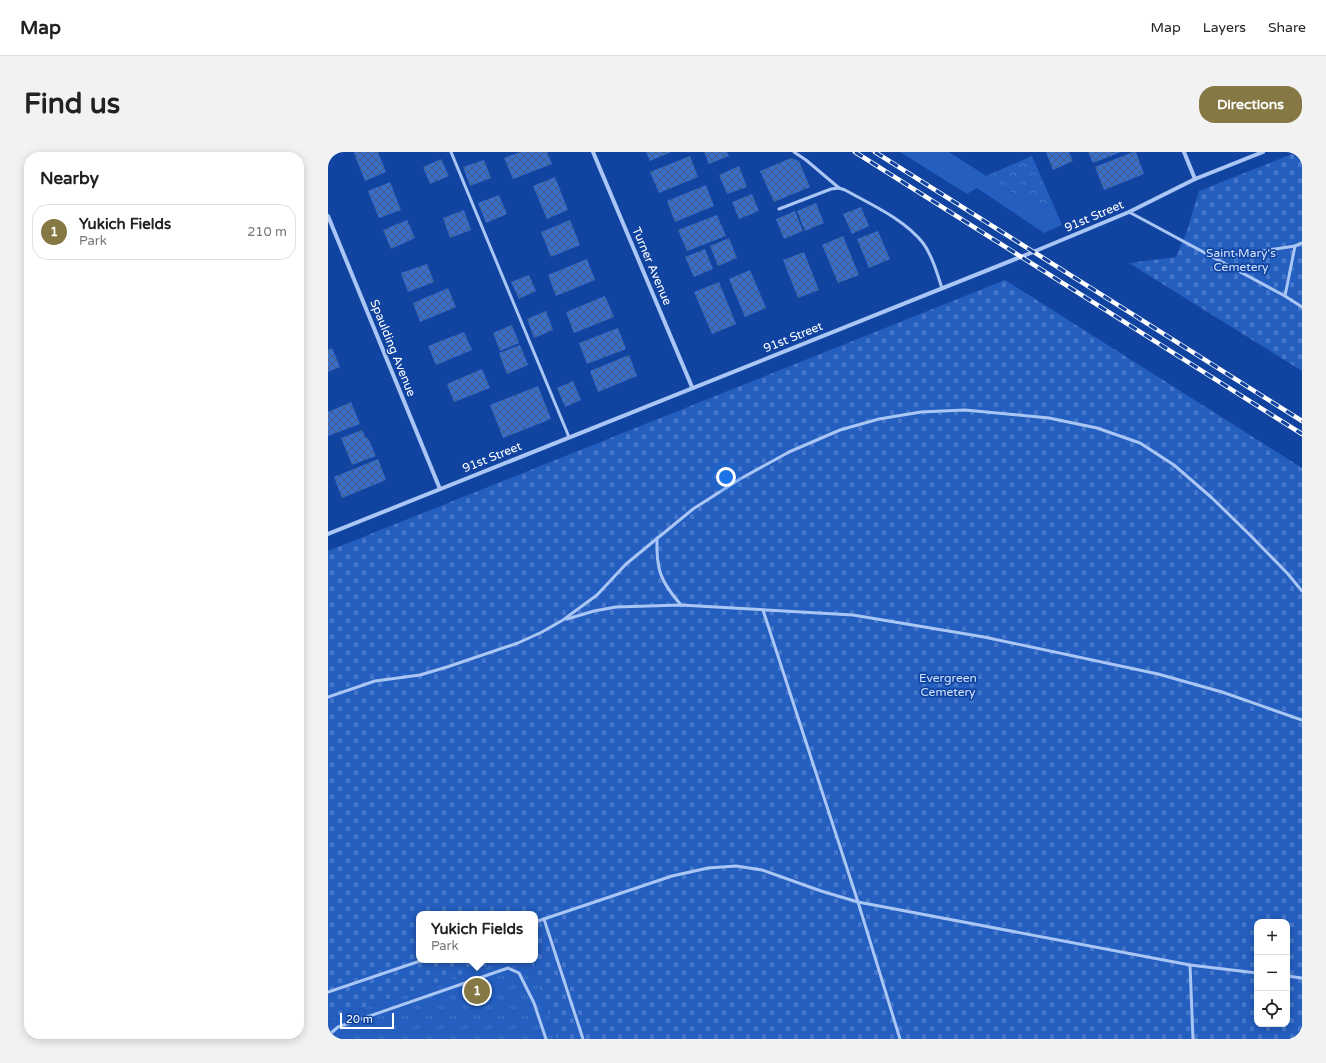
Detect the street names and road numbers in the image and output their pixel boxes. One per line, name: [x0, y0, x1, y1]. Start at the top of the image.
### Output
street label: 91st Street: [1062, 197, 1126, 235]
street label: Turner Avenue: [629, 225, 675, 307]
street label: Spaulding Avenue: [367, 297, 419, 399]
street label: 91st Street: [761, 319, 825, 355]
street label: 91st Street: [460, 439, 524, 475]

